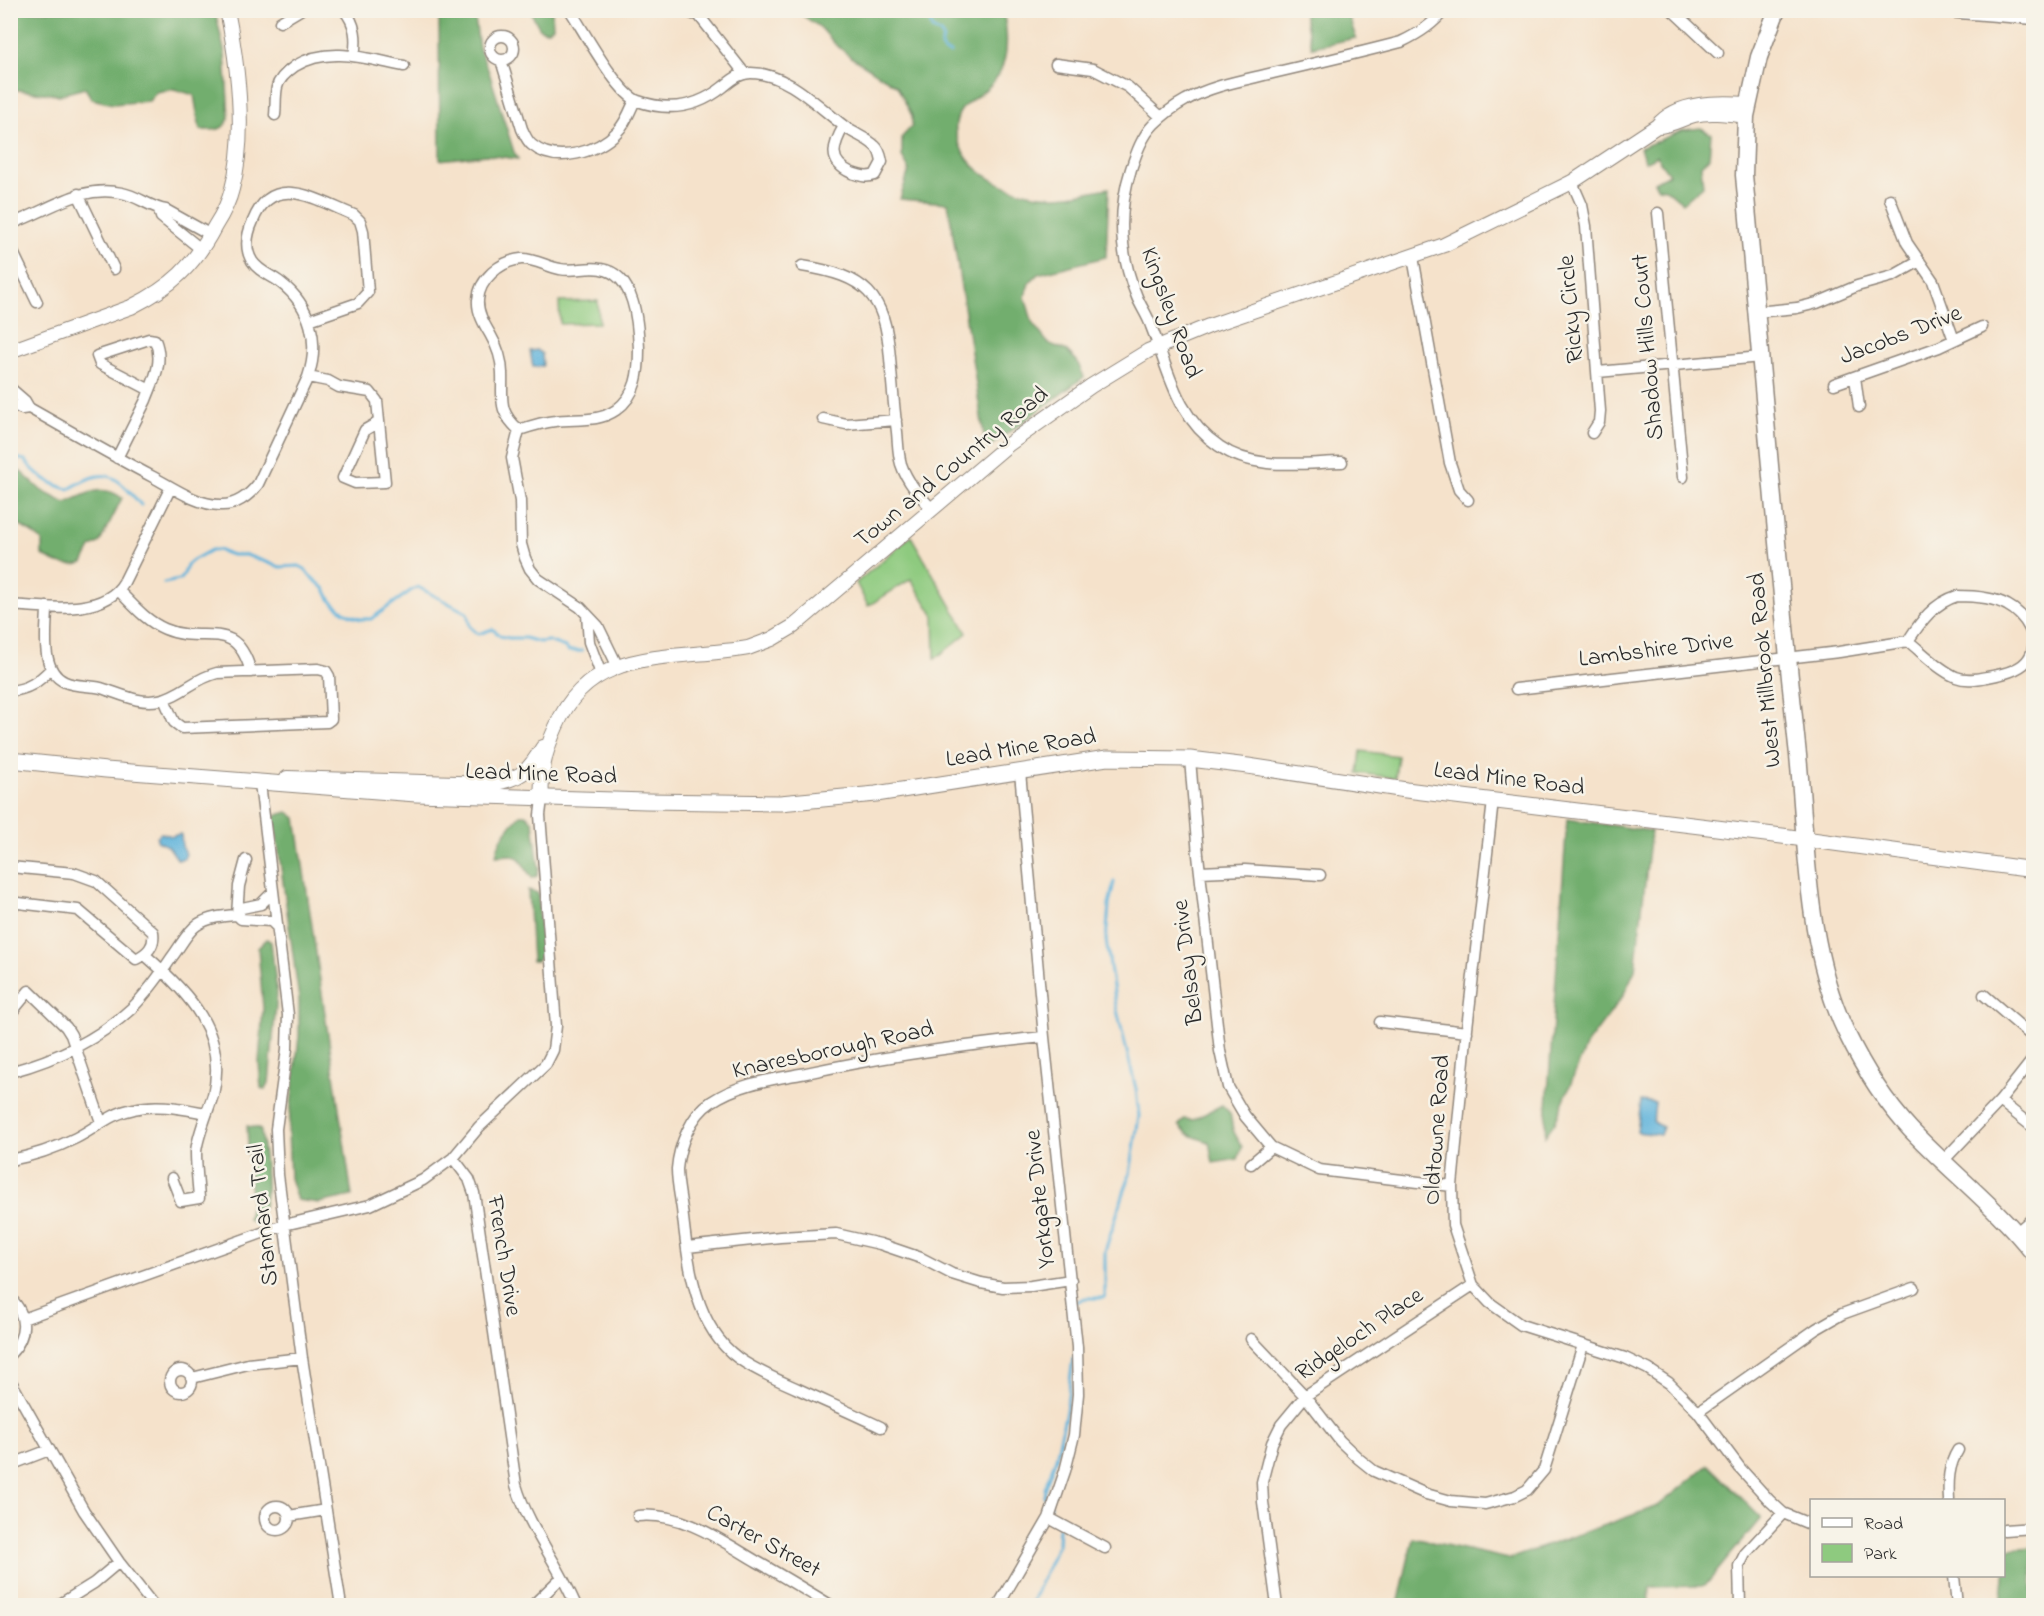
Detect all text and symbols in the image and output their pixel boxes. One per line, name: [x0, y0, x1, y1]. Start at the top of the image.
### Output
street label: Kingsley Road: [1129, 243, 1210, 384]
street label: Shadow Hills Court: [1623, 252, 1675, 442]
street label: Ricky Circle: [1550, 253, 1595, 365]
street label: Jacobs Drive: [1835, 297, 1967, 375]
street label: Town and Country Road: [847, 378, 1058, 558]
street label: West Millbrook Road: [1740, 571, 1792, 769]
street label: Lambshire Drive: [1577, 624, 1735, 678]
street label: Lead Mine Road: [943, 720, 1099, 778]
street label: Lead Mine Road: [1432, 753, 1587, 807]
street label: Lead Mine Road: [465, 755, 618, 795]
street label: Belsay Drive: [1164, 897, 1215, 1027]
street label: Knaresborough Road: [729, 1012, 937, 1089]
street label: Oldtowne Road: [1415, 1053, 1461, 1206]
street label: Yorkgate Drive: [1016, 1128, 1066, 1270]
street label: Stannard Trail: [239, 1142, 289, 1288]
street label: French Drive: [476, 1192, 530, 1319]
street label: Ridgeloch Place: [1289, 1279, 1431, 1391]
street label: Carter Street: [699, 1496, 827, 1588]
legend: [1810, 1499, 2005, 1577]
text: Road: [1864, 1512, 1903, 1538]
text: Park: [1864, 1542, 1897, 1568]

